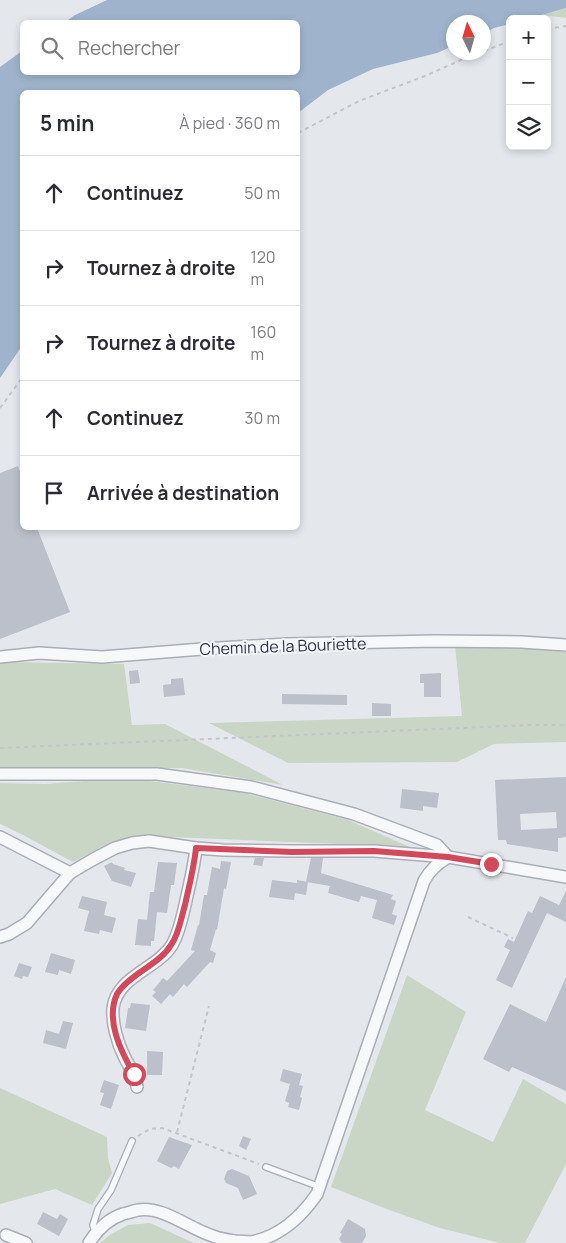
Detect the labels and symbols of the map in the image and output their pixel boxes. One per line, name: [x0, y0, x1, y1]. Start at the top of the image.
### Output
north arrow: [446, 15, 491, 60]
street label: Chemin de la Bouriette: [199, 632, 367, 660]
route end: [480, 853, 503, 876]
route start: [123, 1063, 146, 1086]

